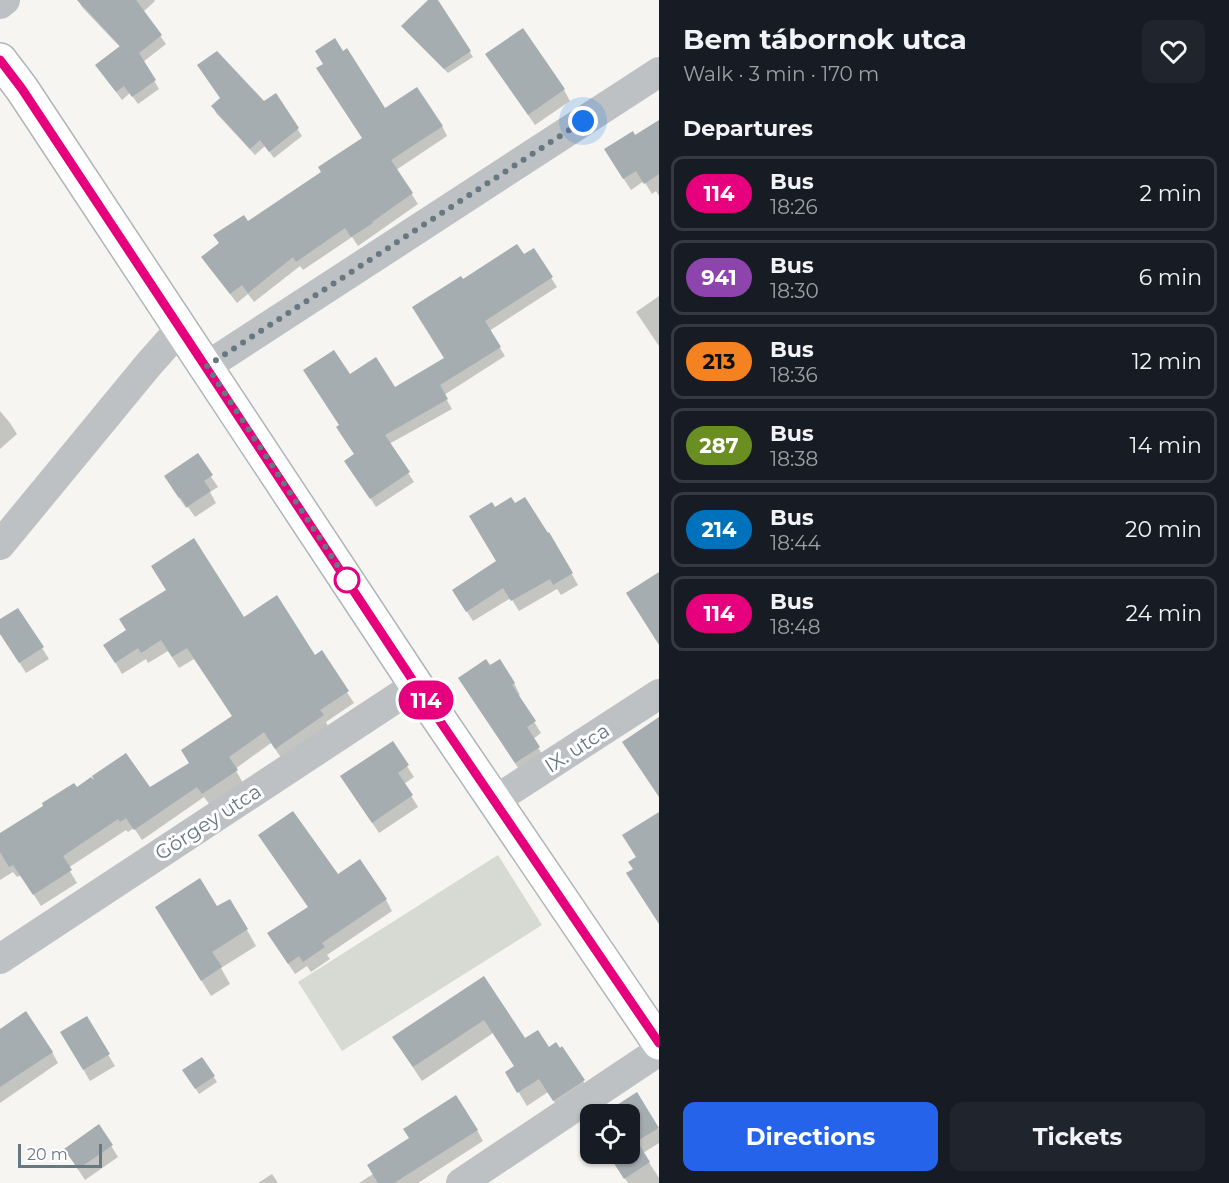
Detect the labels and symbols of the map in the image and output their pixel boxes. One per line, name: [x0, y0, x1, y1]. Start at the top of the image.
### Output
your location: [568, 106, 598, 136]
unlabelled marker: [334, 567, 360, 593]
line badge: 114: [392, 680, 460, 720]
street label: IX. utca: [540, 718, 614, 778]
street label: Görgey utca: [150, 779, 266, 865]
scale bar: [18, 1141, 102, 1168]

